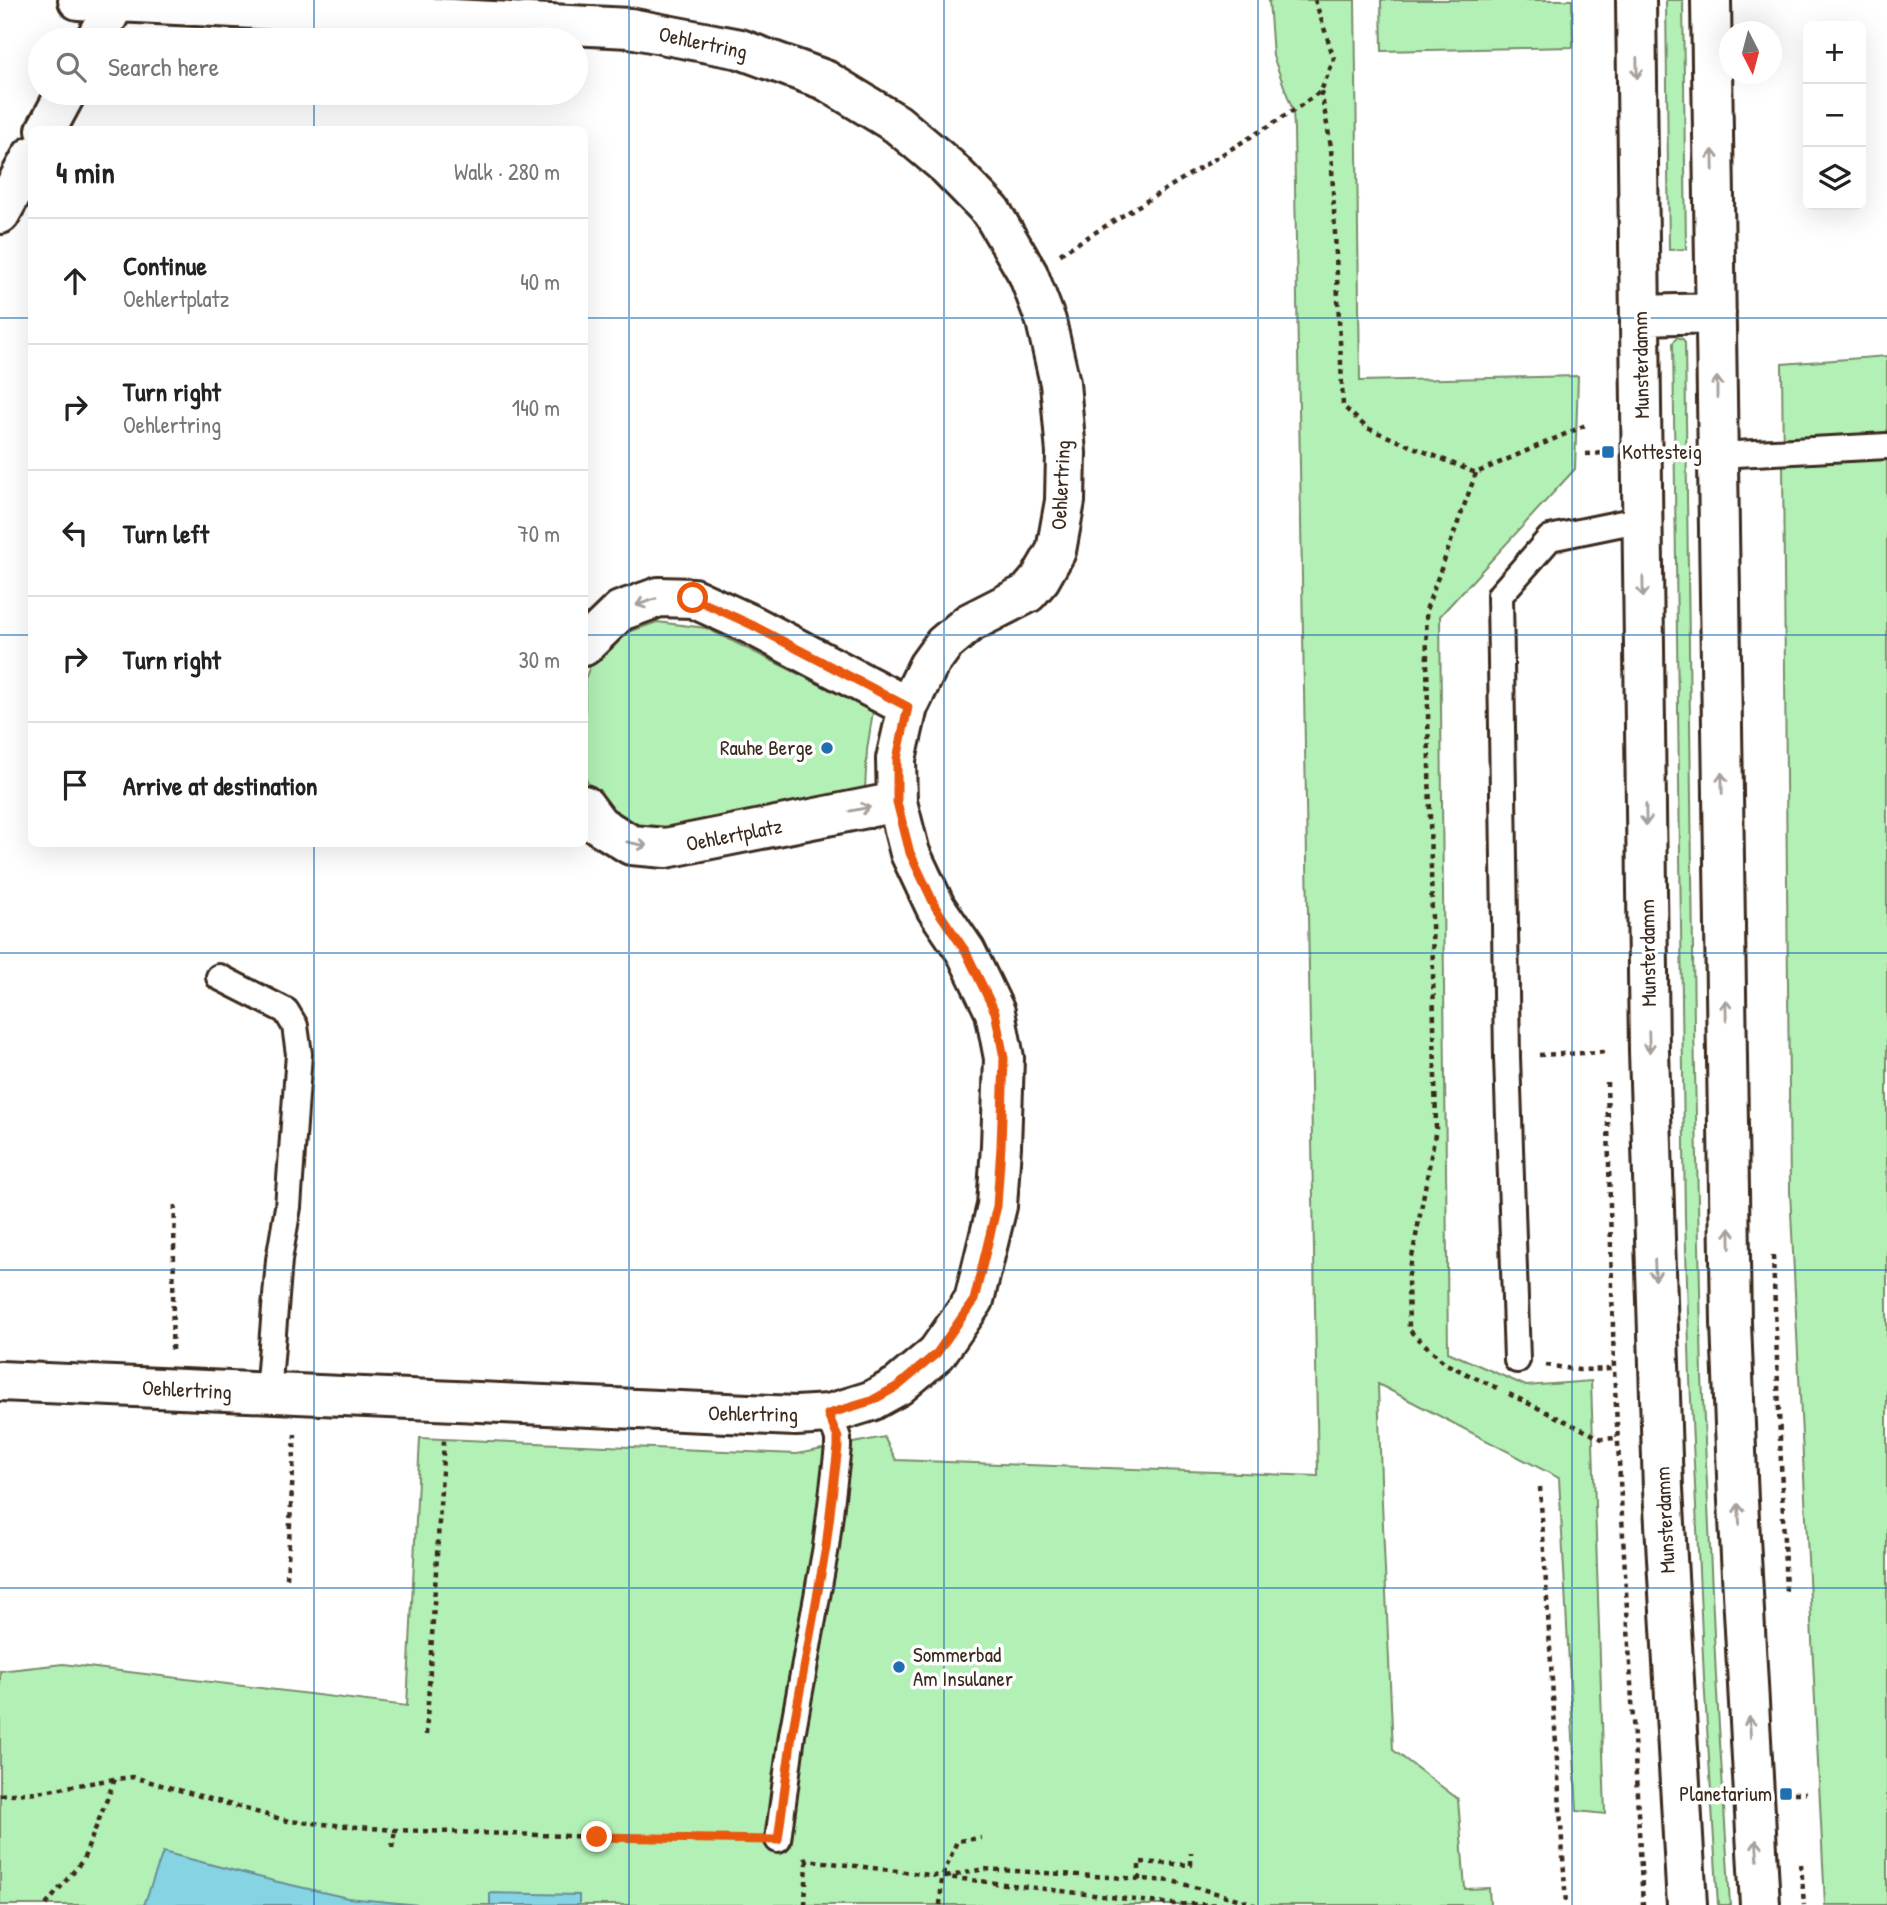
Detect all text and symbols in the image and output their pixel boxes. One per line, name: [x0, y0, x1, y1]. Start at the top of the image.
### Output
street label: Oehlertring: [656, 19, 750, 66]
north arrow: [1719, 21, 1782, 84]
map controls: [1803, 21, 1866, 210]
button: +: [1803, 21, 1866, 84]
search box: [28, 28, 588, 105]
icon: search: [52, 48, 90, 86]
text: Search here: [108, 49, 219, 84]
one-way arrow: [1630, 56, 1643, 79]
button: −: [1803, 84, 1866, 147]
button: layers: [1803, 147, 1866, 210]
one-way arrow: [1707, 148, 1720, 171]
text: 4 min: [56, 152, 115, 192]
text: Walk · 280 m: [454, 156, 560, 187]
text: Continue: [123, 248, 207, 283]
icon: ahead: [56, 262, 94, 300]
text: 40 m: [520, 266, 560, 297]
text: Oehlertplatz: [123, 283, 229, 314]
street label: Munsterdamm: [1625, 311, 1656, 419]
text: Turn right: [123, 374, 221, 409]
one-way arrow: [1710, 376, 1724, 399]
icon: right: [56, 388, 94, 426]
text: 140 m: [512, 392, 560, 423]
text: Oehlertring: [123, 409, 221, 440]
place label: Kottesteig: [1622, 437, 1702, 466]
street label: Oehlertring: [1044, 439, 1077, 531]
marker: Kottesteig: [1600, 444, 1616, 460]
icon: left: [56, 514, 94, 552]
text: Turn left: [123, 516, 209, 551]
text: 70 m: [517, 518, 560, 549]
one-way arrow: [1636, 576, 1650, 599]
route start: [677, 582, 708, 613]
one-way arrow: [636, 597, 658, 609]
icon: right: [56, 640, 94, 678]
text: Turn right: [123, 642, 221, 677]
text: 30 m: [518, 644, 560, 675]
place label: Rauhe Berge: [720, 733, 813, 762]
marker: Rauhe Berge: [819, 740, 835, 756]
icon: arrive: [56, 766, 94, 804]
text: Arrive at destination: [123, 768, 318, 803]
one-way arrow: [1715, 772, 1729, 795]
one-way arrow: [848, 802, 871, 816]
one-way arrow: [1639, 803, 1653, 826]
street label: Oehlertplatz: [683, 811, 784, 858]
one-way arrow: [625, 838, 648, 852]
street label: Munsterdamm: [1632, 899, 1663, 1007]
one-way arrow: [1719, 999, 1732, 1022]
one-way arrow: [1642, 1031, 1656, 1054]
one-way arrow: [1723, 1226, 1736, 1249]
one-way arrow: [1648, 1258, 1662, 1281]
street label: Oehlertring: [141, 1373, 233, 1406]
street label: Oehlertring: [708, 1398, 798, 1429]
street label: Munsterdamm: [1647, 1466, 1682, 1574]
one-way arrow: [1732, 1503, 1745, 1526]
place label: Sommerbad Am Insulaner: [913, 1640, 1013, 1693]
marker: Sommerbad Am Insulaner: [891, 1659, 907, 1675]
one-way arrow: [1743, 1716, 1756, 1739]
place label: Planetarium: [1679, 1779, 1772, 1808]
marker: Planetarium: [1778, 1786, 1794, 1802]
route end: [581, 1821, 612, 1852]
one-way arrow: [1750, 1839, 1763, 1862]

